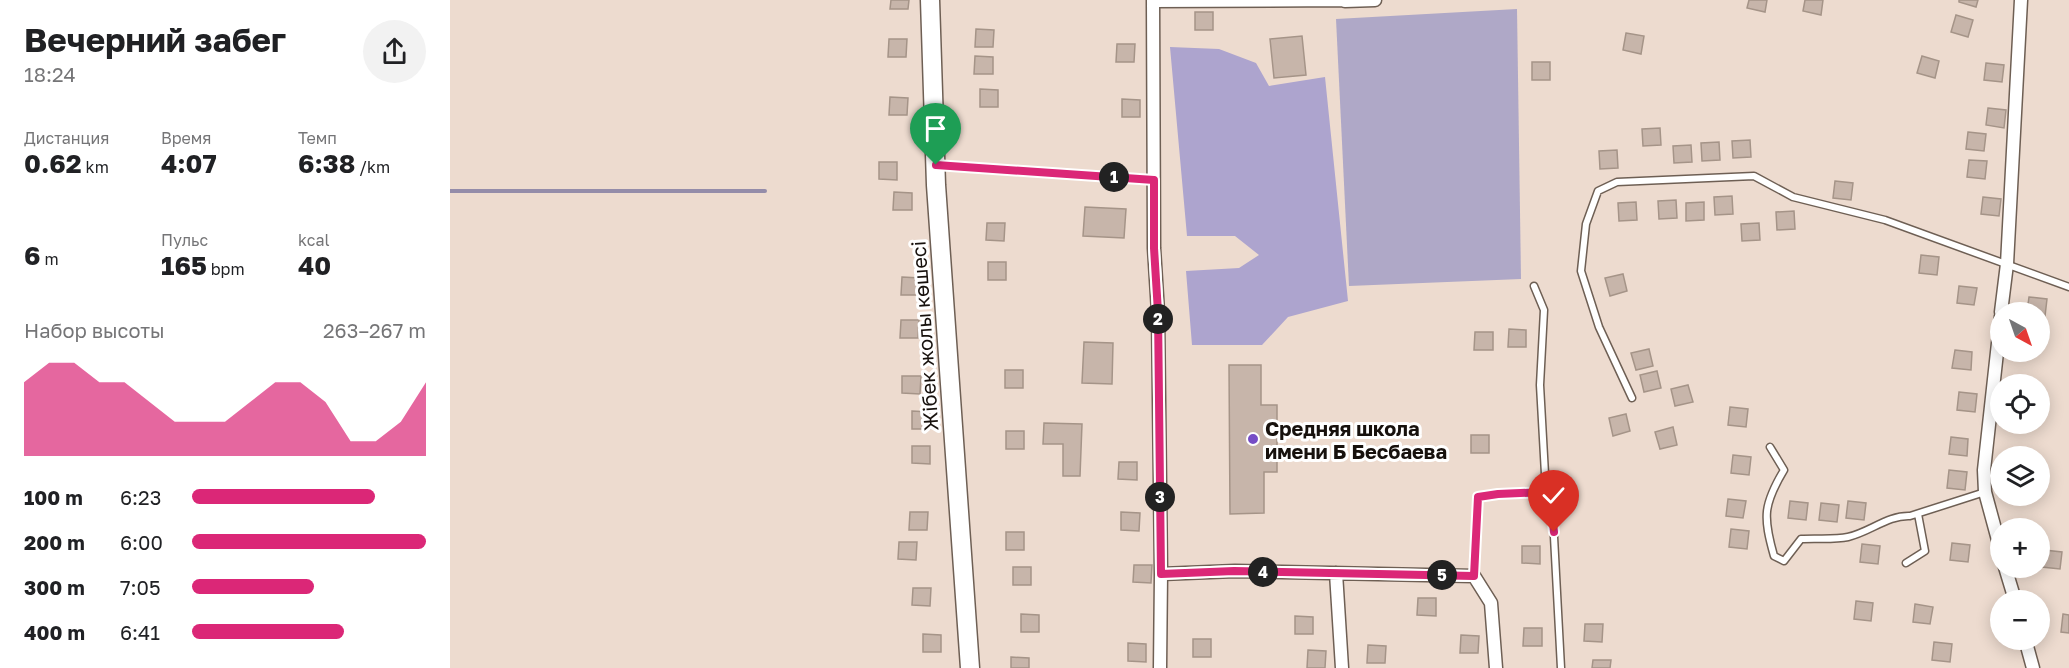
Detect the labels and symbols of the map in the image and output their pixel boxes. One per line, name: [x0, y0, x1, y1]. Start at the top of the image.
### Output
pin: [910, 103, 961, 165]
pin: 1: [1099, 162, 1129, 192]
street label: Жібек жолы көшесі: [905, 240, 943, 432]
north arrow: [1990, 302, 2050, 362]
pin: 2: [1143, 304, 1173, 334]
place label: Средняя школа имени Б Бесбаева: [1265, 416, 1447, 463]
marker: Средняя школа имени Б Бесбаева: [1246, 432, 1260, 446]
pin: [1528, 470, 1579, 532]
pin: 3: [1145, 482, 1175, 512]
pin: 4: [1248, 557, 1278, 587]
pin: 5: [1427, 560, 1457, 590]

